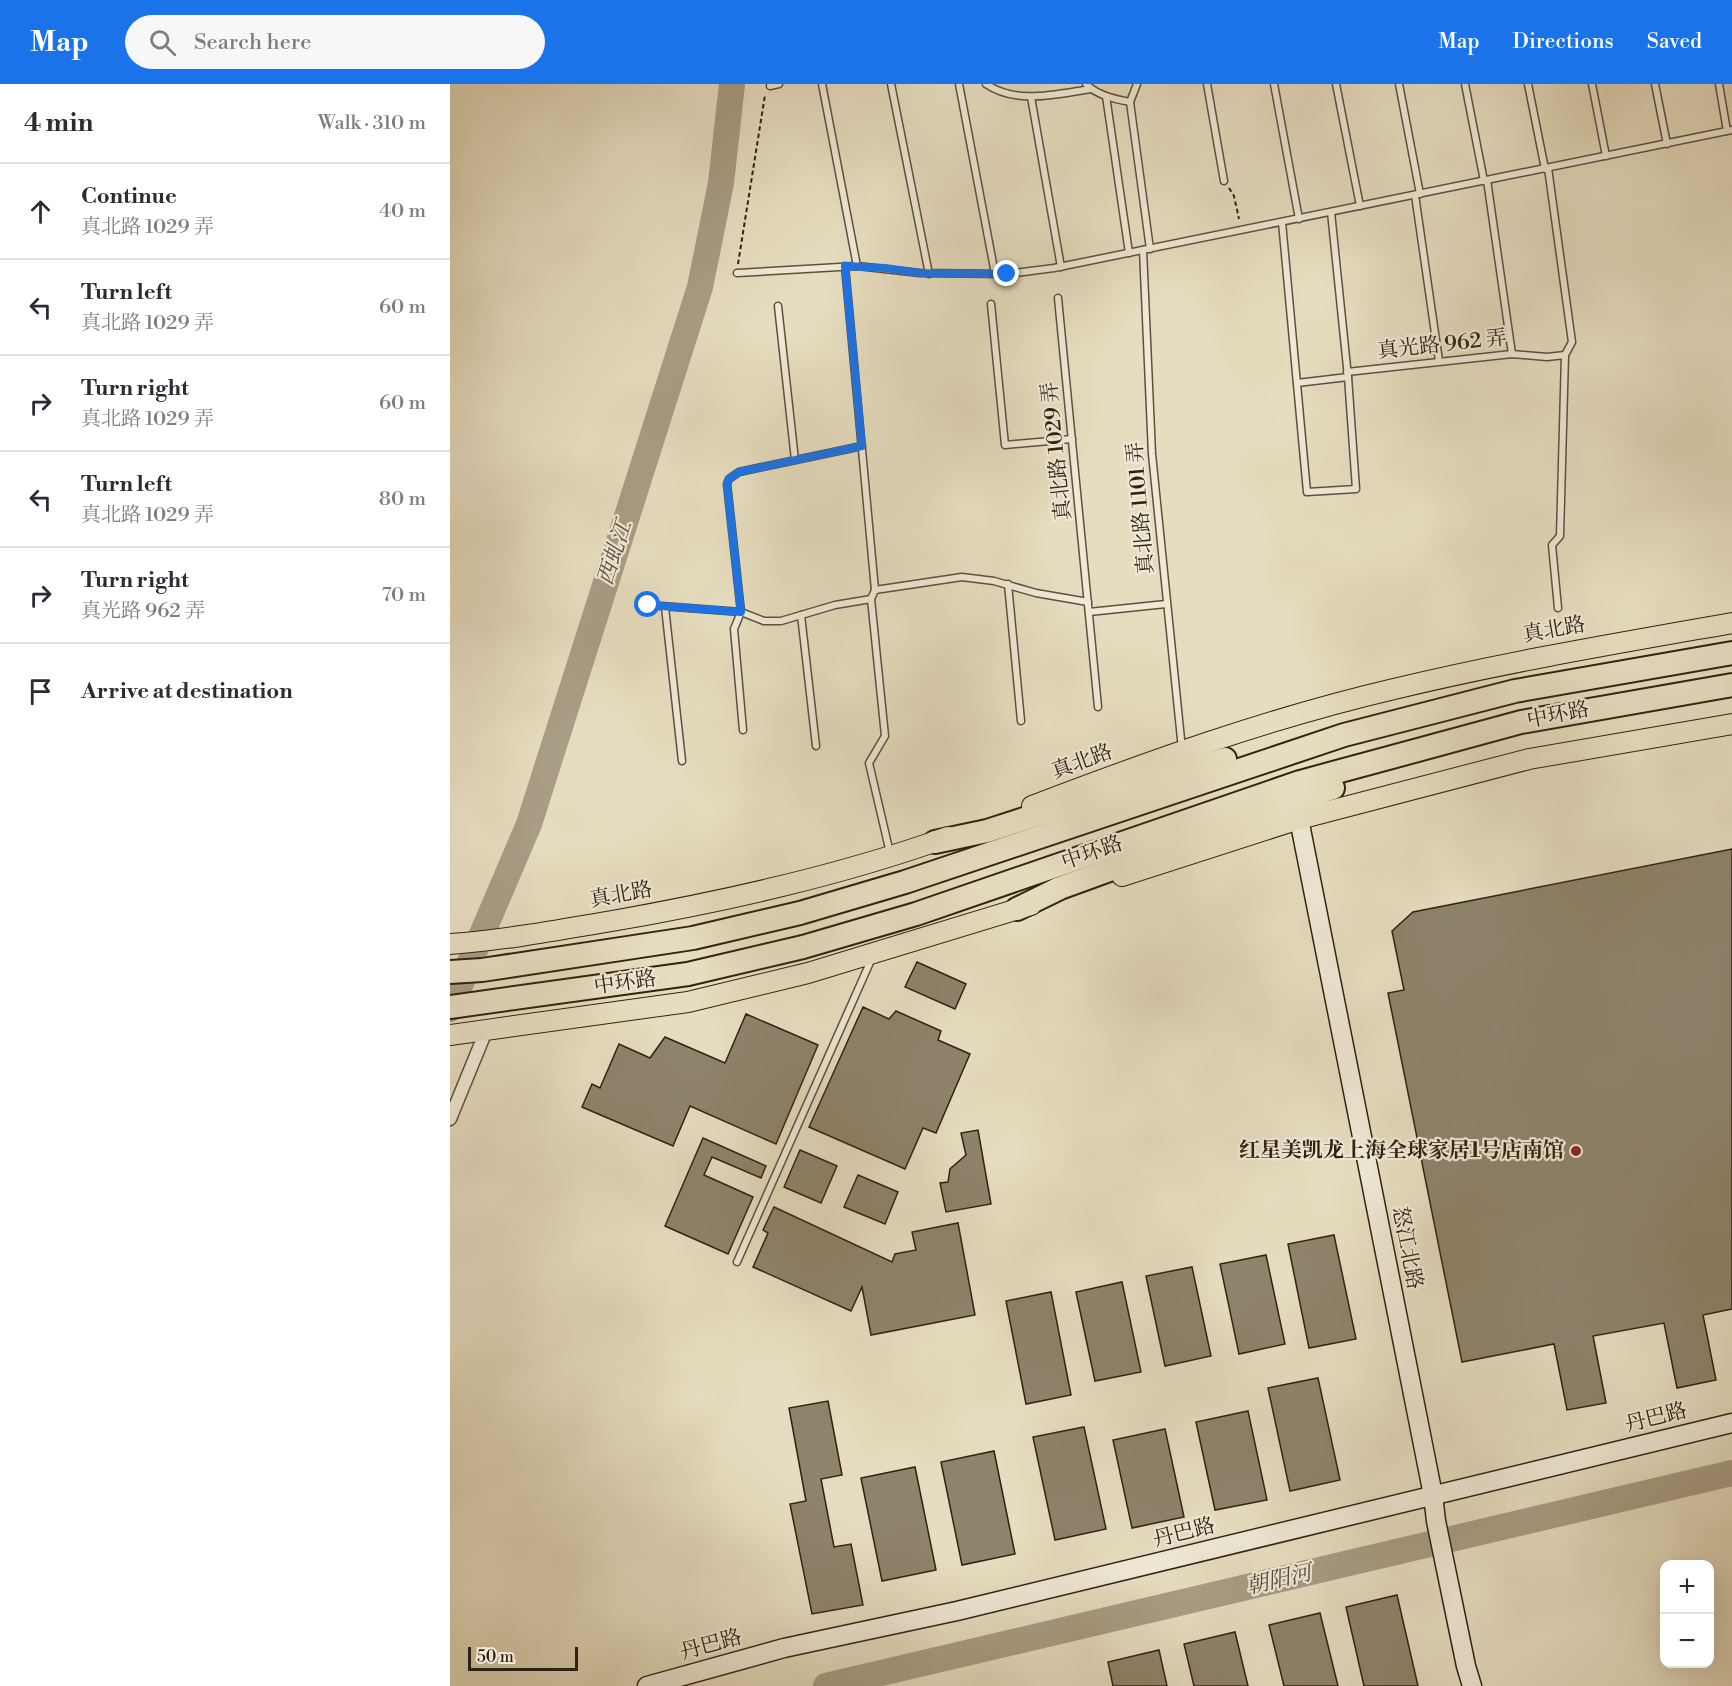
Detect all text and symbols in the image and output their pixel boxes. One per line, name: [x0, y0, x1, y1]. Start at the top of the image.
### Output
search box: [125, 15, 545, 69]
text: Map: [30, 25, 89, 60]
icon: search: [146, 26, 179, 59]
text: Search here: [194, 29, 311, 56]
text: Map: [1438, 29, 1480, 55]
text: Directions: [1513, 29, 1614, 55]
text: Saved: [1647, 29, 1702, 55]
text: 4 min: [24, 107, 94, 139]
text: Walk · 310 m: [318, 111, 426, 136]
text: Continue: [81, 183, 177, 210]
icon: ahead: [24, 195, 57, 228]
text: 40 m: [379, 199, 426, 224]
text: 真北路 1029 弄: [81, 215, 214, 240]
route end: [993, 260, 1019, 286]
text: Turn left: [81, 279, 172, 306]
icon: left: [24, 291, 57, 324]
text: 60 m: [379, 295, 426, 320]
text: 真北路 1029 弄: [81, 311, 214, 336]
street label: 真光路 962 弄: [1376, 325, 1508, 365]
text: Turn right: [81, 375, 189, 402]
street label: 真北路 1029 弄: [1037, 380, 1077, 522]
icon: right: [24, 387, 57, 420]
text: 60 m: [379, 391, 426, 416]
text: 真北路 1029 弄: [81, 407, 214, 432]
street label: 真北路 1101 弄: [1122, 441, 1160, 575]
text: Turn left: [81, 471, 172, 498]
icon: left: [24, 483, 57, 516]
text: 80 m: [379, 487, 426, 512]
text: 真北路 1029 弄: [81, 503, 214, 528]
water label: 西虬江: [592, 515, 639, 589]
text: Turn right: [81, 567, 189, 594]
icon: right: [24, 579, 57, 612]
text: 70 m: [382, 583, 426, 608]
route start: [634, 591, 660, 617]
text: 真光路 962 弄: [81, 599, 205, 624]
street label: 真北路: [1521, 612, 1587, 648]
icon: arrive: [24, 675, 57, 708]
text: Arrive at destination: [81, 678, 293, 705]
street label: 中环路: [1525, 696, 1591, 734]
street label: 真北路: [1048, 739, 1116, 785]
street label: 中环路: [1058, 830, 1126, 876]
street label: 真北路: [588, 877, 654, 913]
street label: 中环路: [592, 966, 658, 1000]
place label: 红星美凯龙上海全球家居1号店南馆: [1239, 1138, 1564, 1164]
marker: 红星美凯龙上海全球家居1号店南馆: [1569, 1144, 1583, 1158]
street label: 怒江北路: [1386, 1204, 1428, 1292]
street label: 丹巴路: [1622, 1398, 1690, 1438]
street label: 丹巴路: [1150, 1513, 1218, 1553]
water label: 朝阳河: [1244, 1559, 1318, 1601]
map controls: [1660, 1560, 1714, 1668]
button: +: [1660, 1560, 1714, 1614]
button: −: [1660, 1614, 1714, 1668]
street label: 丹巴路: [677, 1624, 745, 1666]
scale bar: [468, 1644, 578, 1672]
text: 50 m: [477, 1647, 514, 1667]

